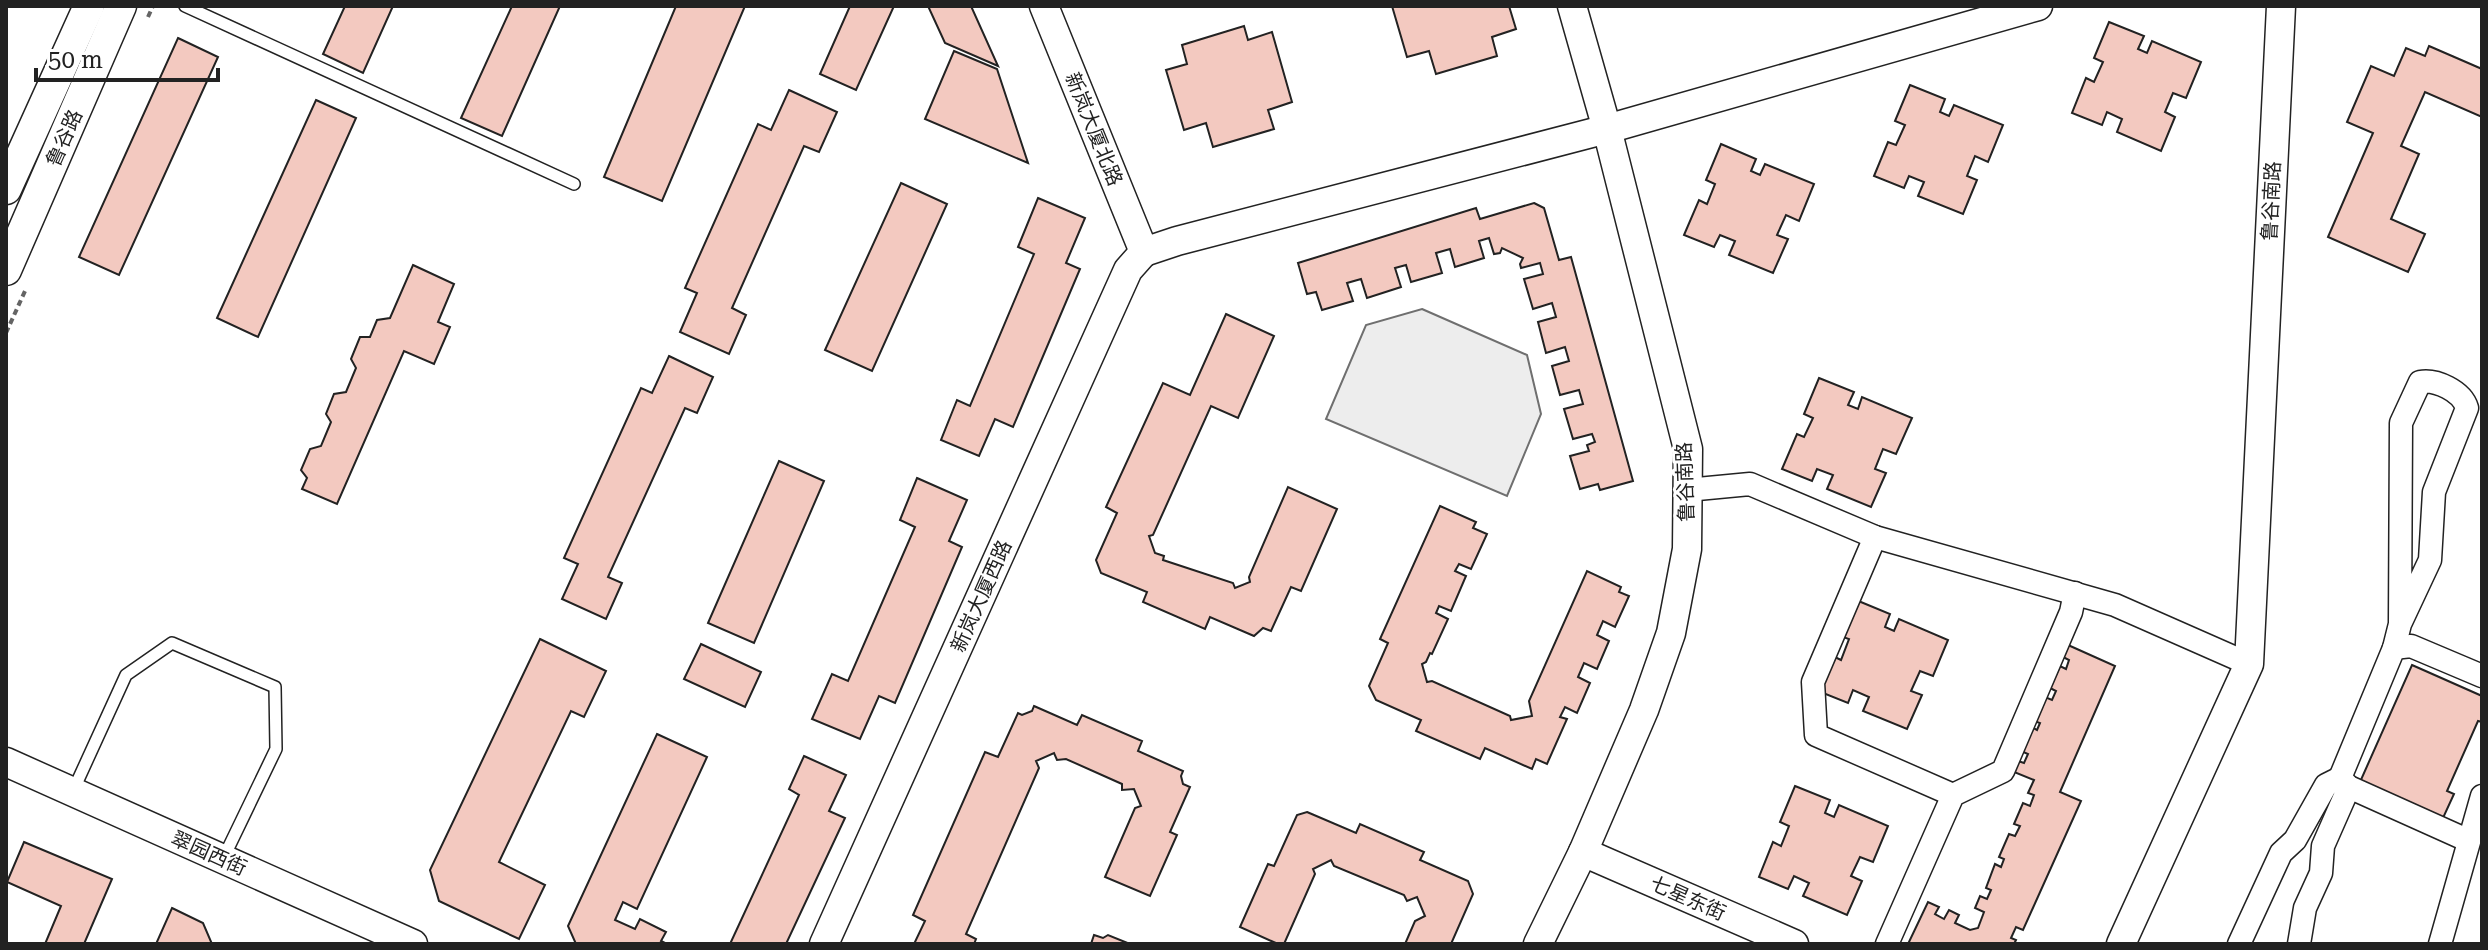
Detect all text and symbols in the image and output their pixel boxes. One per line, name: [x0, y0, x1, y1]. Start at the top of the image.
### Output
scale bar: [36, 32, 218, 82]
text: 50 m: [48, 46, 103, 74]
street label: 新岚大厦北路: [1060, 69, 1128, 189]
street label: 鲁谷路: [41, 106, 87, 170]
street label: 鲁谷南路: [2257, 160, 2285, 242]
street label: 鲁谷南路: [1672, 442, 1698, 522]
street label: 新岚大厦西路: [946, 536, 1016, 656]
street label: 翠园西街: [168, 826, 250, 880]
street label: 七星东街: [1647, 871, 1729, 925]

